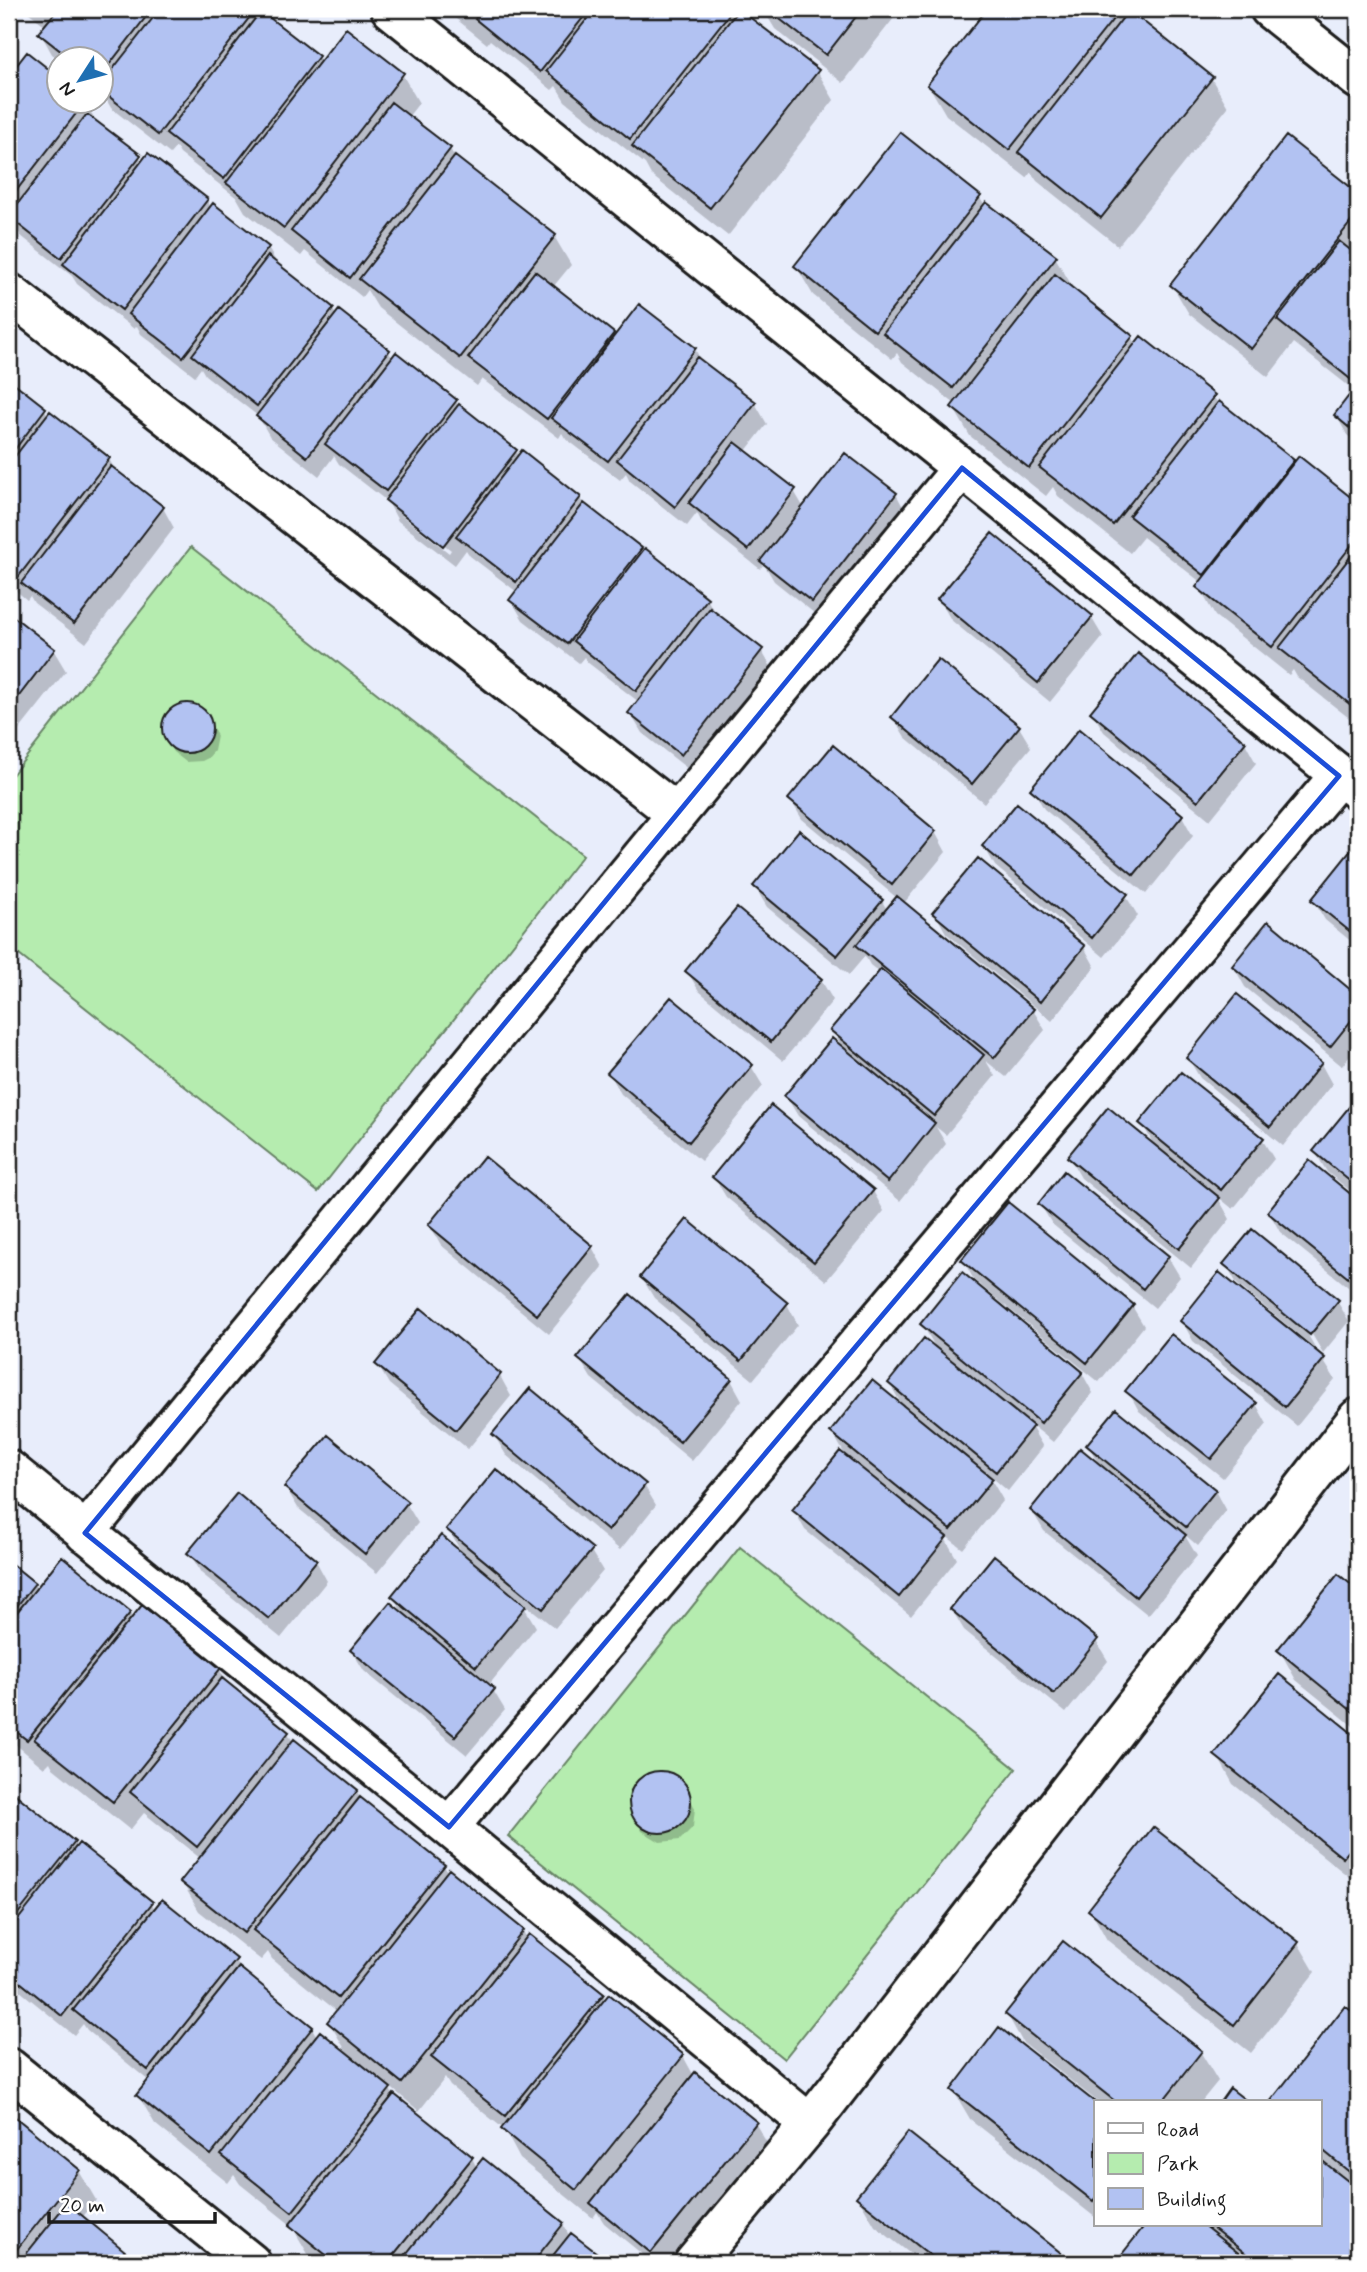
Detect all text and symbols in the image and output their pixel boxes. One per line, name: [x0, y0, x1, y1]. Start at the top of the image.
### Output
north arrow: [46, 46, 116, 116]
text: N: [54, 77, 81, 102]
legend: [1094, 2100, 1322, 2226]
text: Road: [1157, 2116, 1199, 2144]
text: Park: [1157, 2150, 1199, 2178]
scale bar: [49, 2181, 215, 2225]
text: Building: [1157, 2186, 1227, 2216]
text: 20 m: [60, 2192, 105, 2220]

